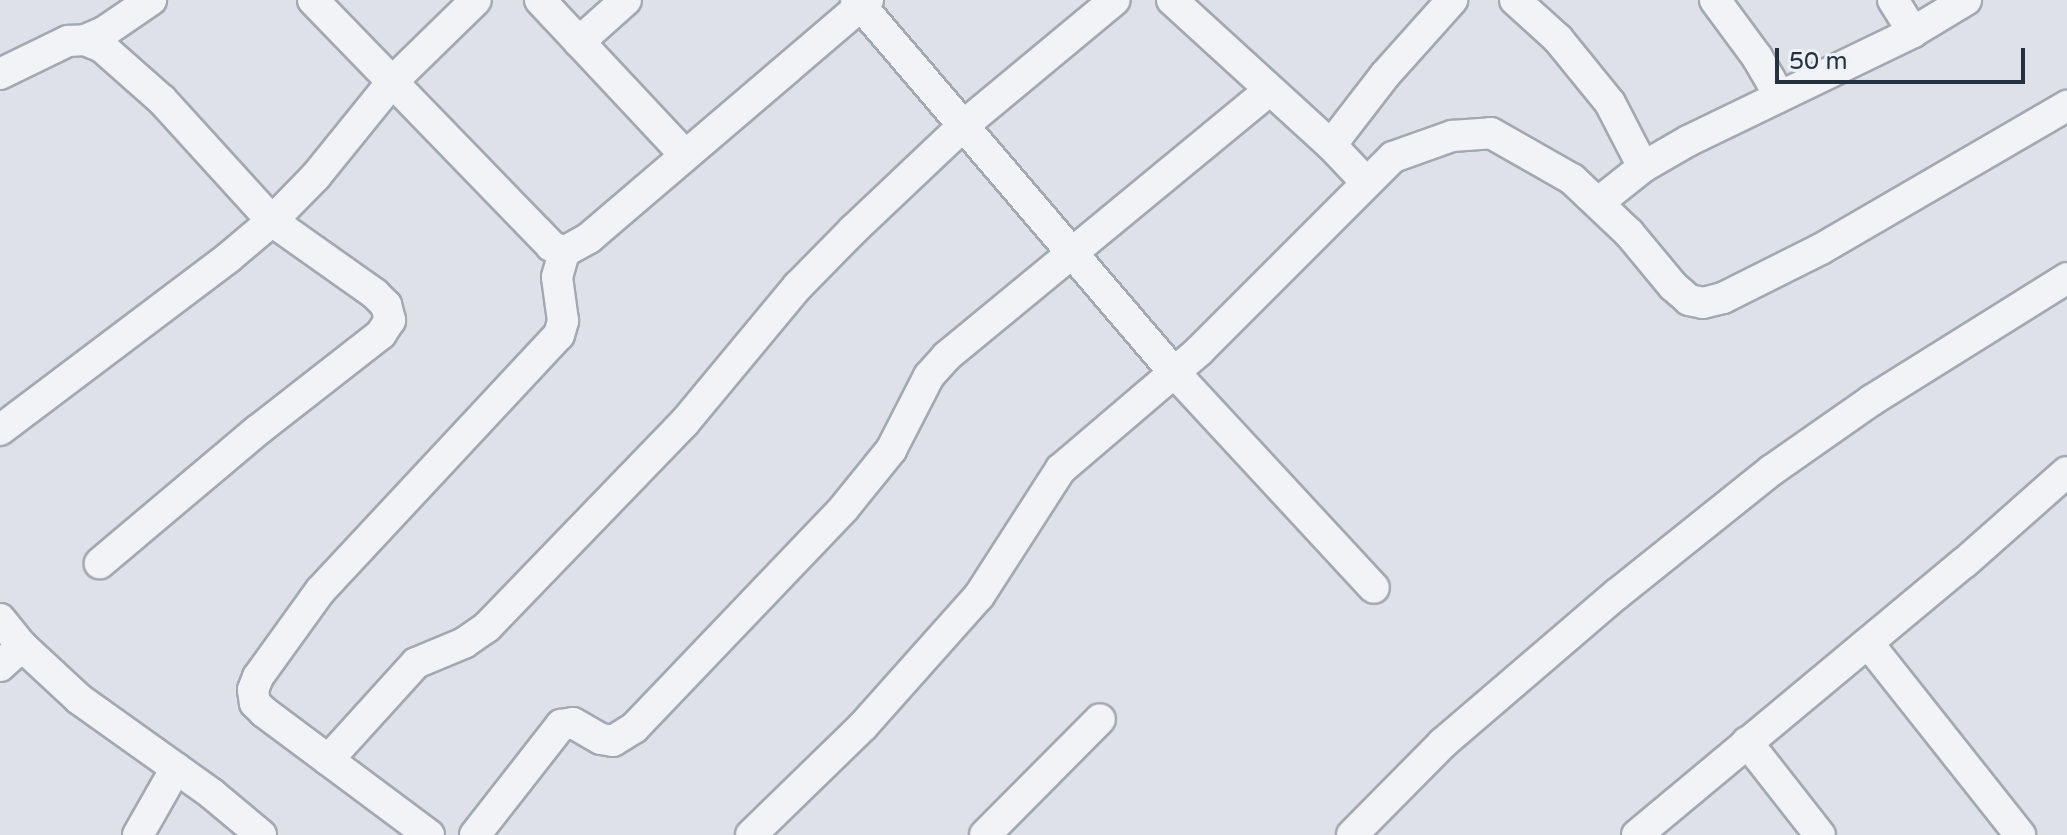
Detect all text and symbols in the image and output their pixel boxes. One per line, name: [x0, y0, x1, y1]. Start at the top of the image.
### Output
scale bar: [1779, 32, 2029, 82]
text: 50 m: [1789, 47, 1847, 76]

